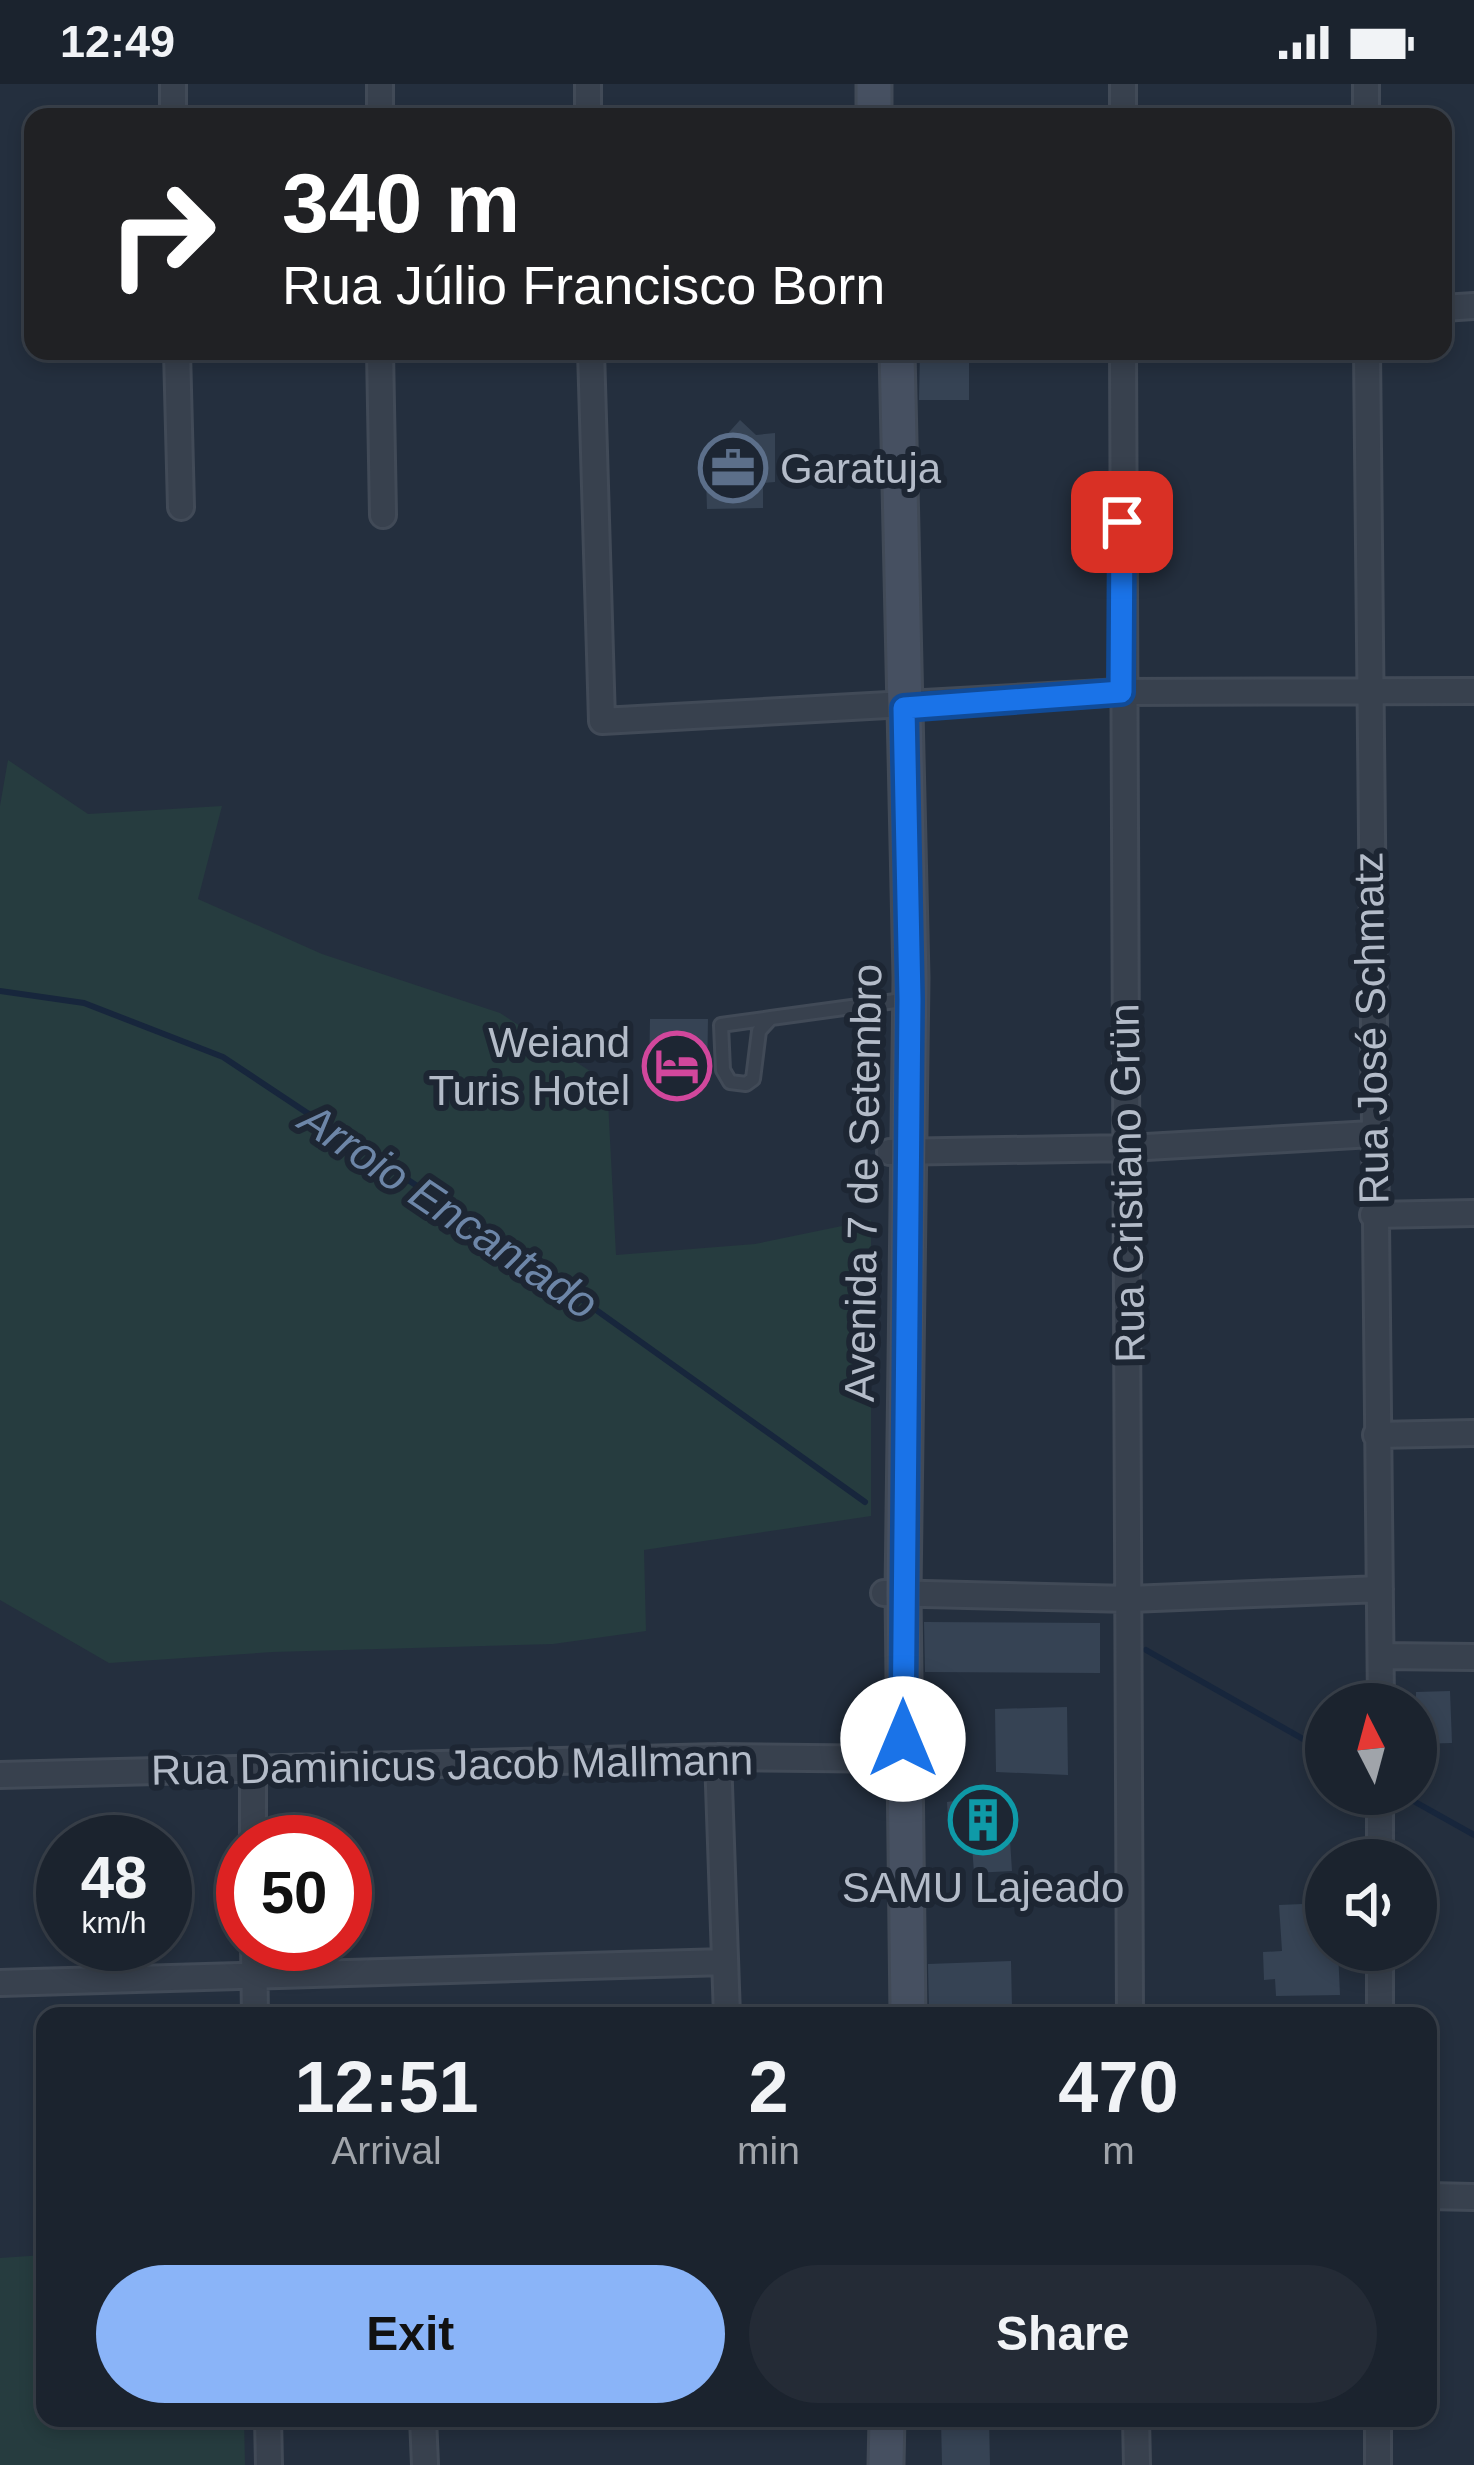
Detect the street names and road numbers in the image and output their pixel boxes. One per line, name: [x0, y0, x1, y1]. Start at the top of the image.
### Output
street label: Rua José Schmatz: [1344, 851, 1398, 1205]
street label: Avenida 7 de Setembro: [836, 964, 890, 1402]
street label: Rua Cristiano Grün: [1100, 1003, 1154, 1363]
street label: Rua Daminicus Jacob Mallmann: [151, 1736, 753, 1794]

